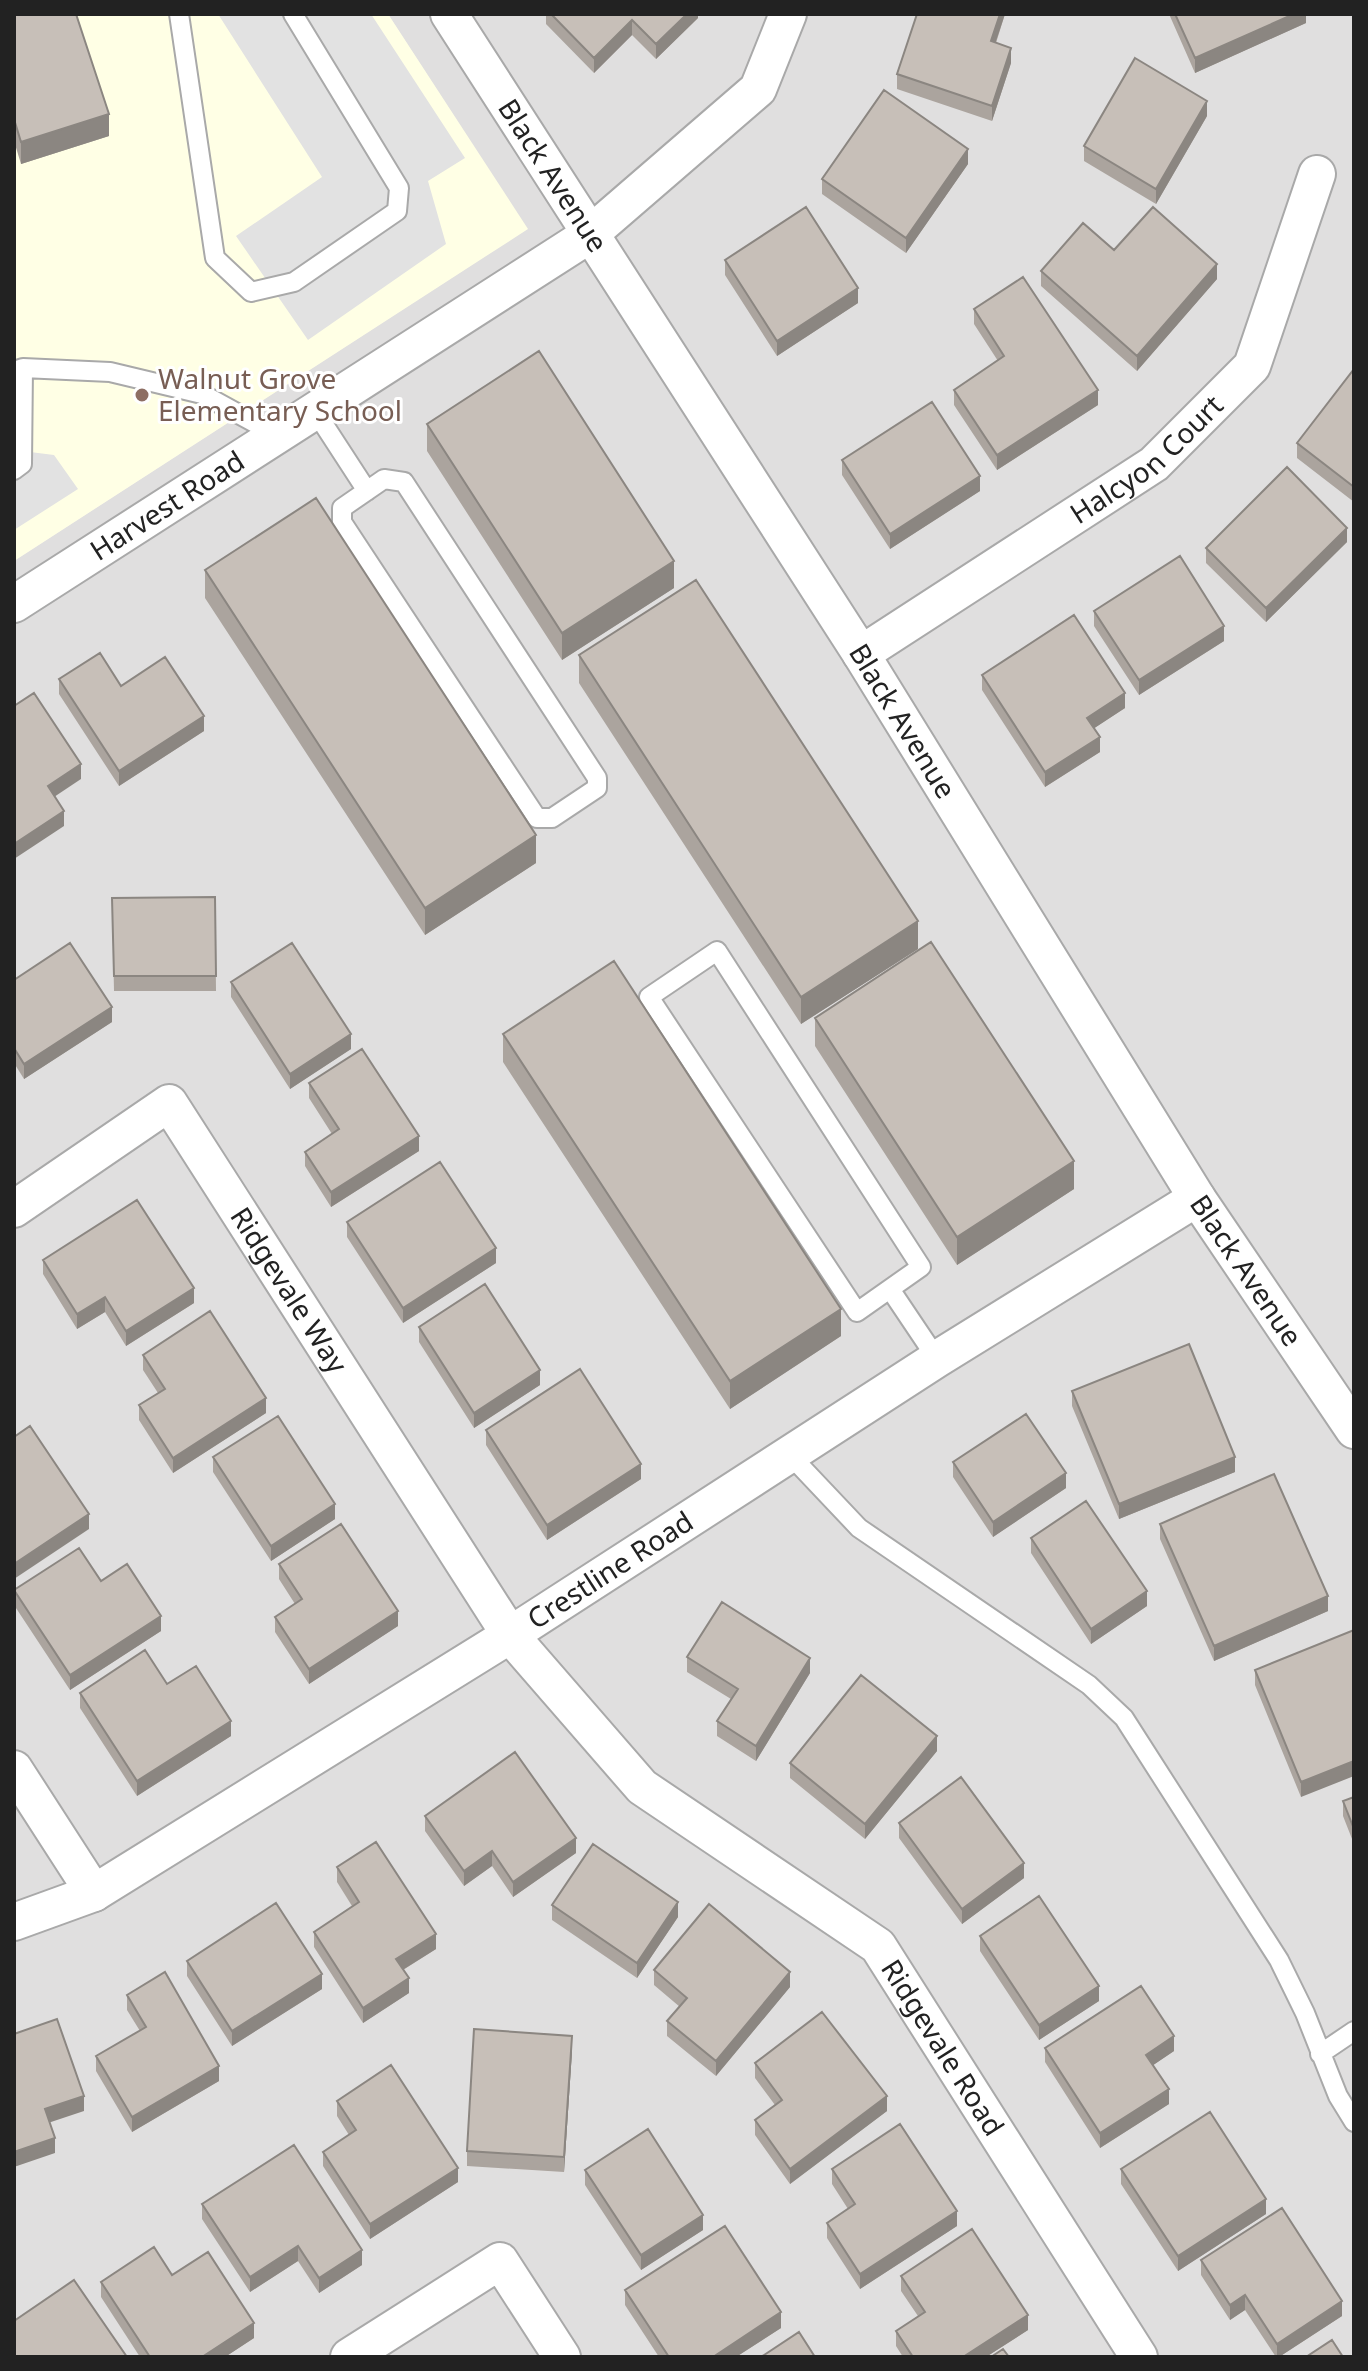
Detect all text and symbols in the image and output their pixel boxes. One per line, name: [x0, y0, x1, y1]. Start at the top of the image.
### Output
street label: Black Avenue: [490, 91, 617, 259]
place label: Walnut Grove Elementary School: [158, 359, 402, 429]
marker: Walnut Grove Elementary School: [133, 386, 151, 404]
street label: Halcyon Court: [1062, 386, 1230, 532]
street label: Harvest Road: [82, 441, 251, 568]
street label: Black Avenue: [841, 636, 965, 805]
street label: Black Avenue: [1182, 1187, 1312, 1353]
street label: Ridgevale Way: [222, 1199, 357, 1380]
street label: Crestline Road: [520, 1502, 700, 1637]
street label: Ridgevale Road: [873, 1952, 1014, 2143]

